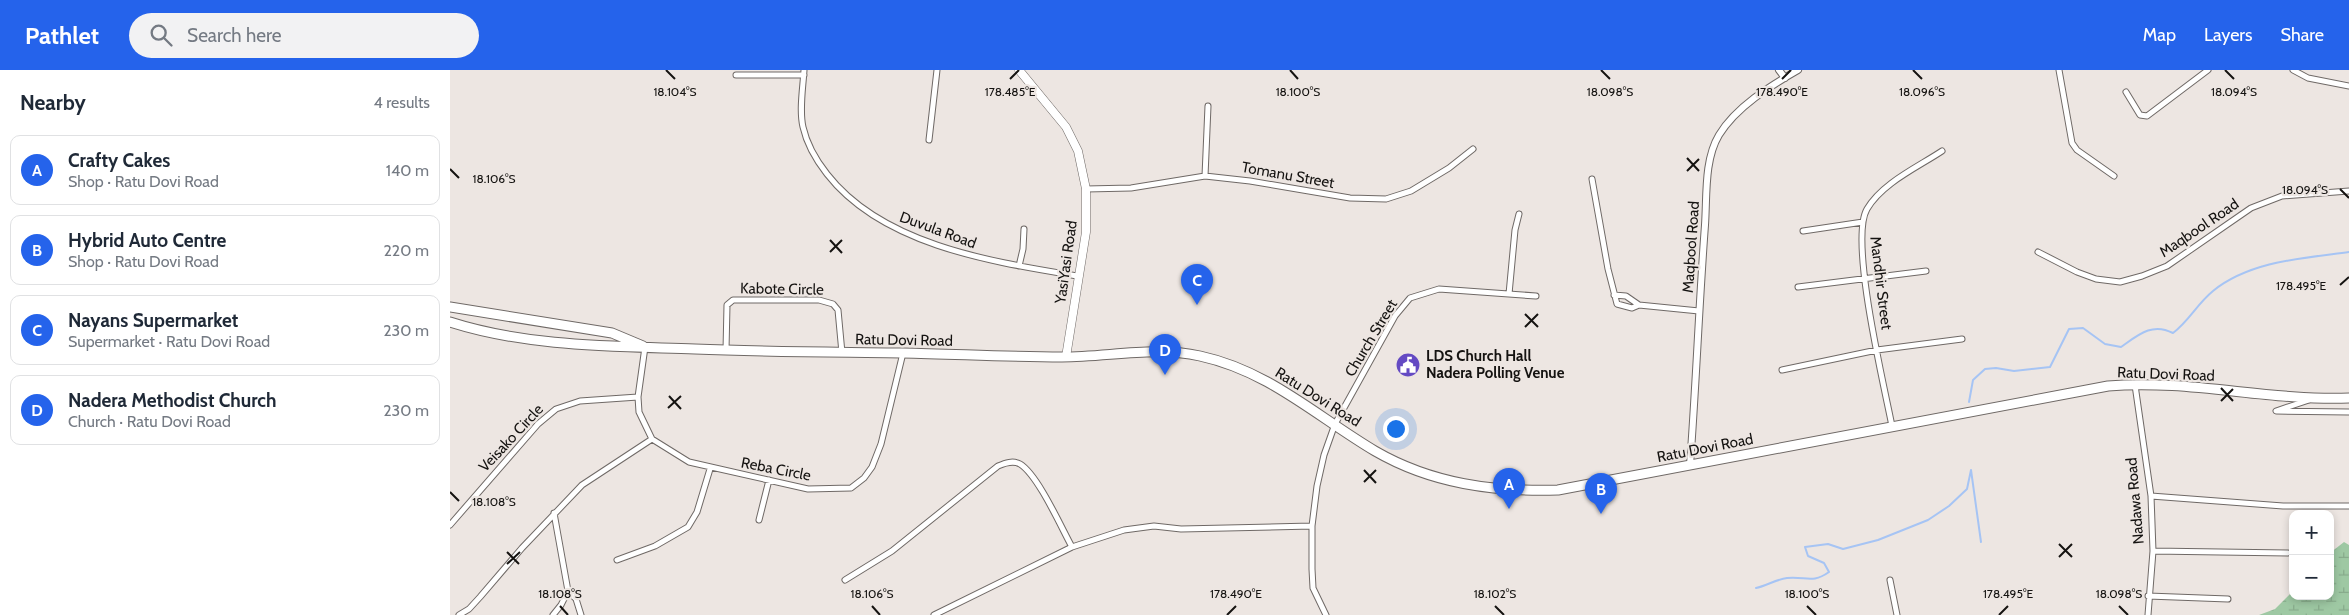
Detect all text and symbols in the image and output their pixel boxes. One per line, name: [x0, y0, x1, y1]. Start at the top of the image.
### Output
search box: [129, 13, 479, 58]
text: Pathlet: [25, 21, 99, 50]
icon: search: [147, 21, 175, 49]
text: Search here: [187, 24, 281, 47]
text: Map: [2143, 24, 2176, 46]
text: Layers: [2204, 24, 2253, 46]
text: Share: [2281, 24, 2324, 46]
text: 18.104°S: [653, 84, 697, 99]
text: 178.485°E: [985, 84, 1036, 99]
text: 18.100°S: [1276, 84, 1320, 99]
text: 18.098°S: [1587, 84, 1633, 99]
text: 178.490°E: [1756, 84, 1808, 99]
text: 18.096°S: [1899, 84, 1945, 99]
text: 18.094°S: [2211, 84, 2257, 99]
text: Nearby: [20, 90, 86, 115]
text: 4 results: [373, 93, 430, 112]
text: Crafty Cakes: [68, 149, 170, 172]
street label: Tomanu Street: [1240, 158, 1336, 192]
text: A: [32, 161, 42, 180]
text: 140 m: [386, 161, 429, 180]
text: 18.106°S: [473, 171, 515, 186]
text: Shop · Ratu Dovi Road: [68, 172, 219, 191]
text: 18.094°S: [2282, 182, 2328, 197]
street label: Maqbool Road: [2156, 195, 2242, 261]
street label: Maqbool Road: [1679, 201, 1703, 293]
street label: Duvula Road: [897, 208, 979, 252]
street label: YasiYasi Road: [1051, 219, 1081, 306]
text: Hybrid Auto Centre: [68, 229, 226, 252]
street label: Mandhir Street: [1866, 235, 1896, 331]
text: B: [32, 241, 42, 260]
text: 220 m: [383, 241, 429, 260]
text: Shop · Ratu Dovi Road: [68, 252, 219, 271]
pin: C: [1181, 264, 1213, 305]
text: 178.495°E: [2276, 278, 2326, 293]
street label: Kabote Circle: [740, 279, 824, 299]
street label: Church Street: [1341, 296, 1401, 380]
text: Nayans Supermarket: [68, 309, 238, 332]
text: C: [32, 321, 42, 340]
text: 230 m: [383, 321, 429, 340]
street label: Ratu Dovi Road: [855, 330, 953, 350]
text: Supermarket · Ratu Dovi Road: [68, 332, 270, 351]
pin: D: [1149, 334, 1181, 375]
place label: LDS Church Hall Nadera Polling Venue: [1426, 347, 1565, 382]
public building icon: LDS Church Hall Nadera Polling Venue: [1395, 352, 1421, 378]
street label: Ratu Dovi Road: [1272, 363, 1364, 431]
street label: Ratu Dovi Road: [2117, 363, 2215, 385]
text: Nadera Methodist Church: [68, 389, 276, 412]
street label: Veisako Circle: [475, 400, 547, 476]
text: D: [31, 401, 43, 420]
text: 230 m: [383, 401, 429, 420]
text: Church · Ratu Dovi Road: [68, 412, 231, 431]
your location: [1383, 416, 1409, 442]
street label: Ratu Dovi Road: [1655, 430, 1755, 466]
street label: Reba Circle: [740, 453, 813, 485]
street label: Nadawa Road: [2122, 457, 2148, 545]
pin: A: [1493, 468, 1525, 509]
pin: B: [1585, 473, 1617, 514]
text: 18.108°S: [472, 494, 516, 509]
map controls: [2289, 510, 2334, 600]
button: +: [2289, 510, 2334, 555]
button: −: [2289, 555, 2334, 600]
text: 18.108°S: [538, 586, 582, 601]
text: 18.106°S: [851, 586, 893, 601]
text: 178.490°E: [1210, 586, 1262, 601]
text: 18.102°S: [1474, 586, 1516, 601]
text: 18.100°S: [1785, 586, 1829, 601]
text: 178.495°E: [1983, 586, 2033, 601]
text: 18.098°S: [2096, 586, 2142, 601]

